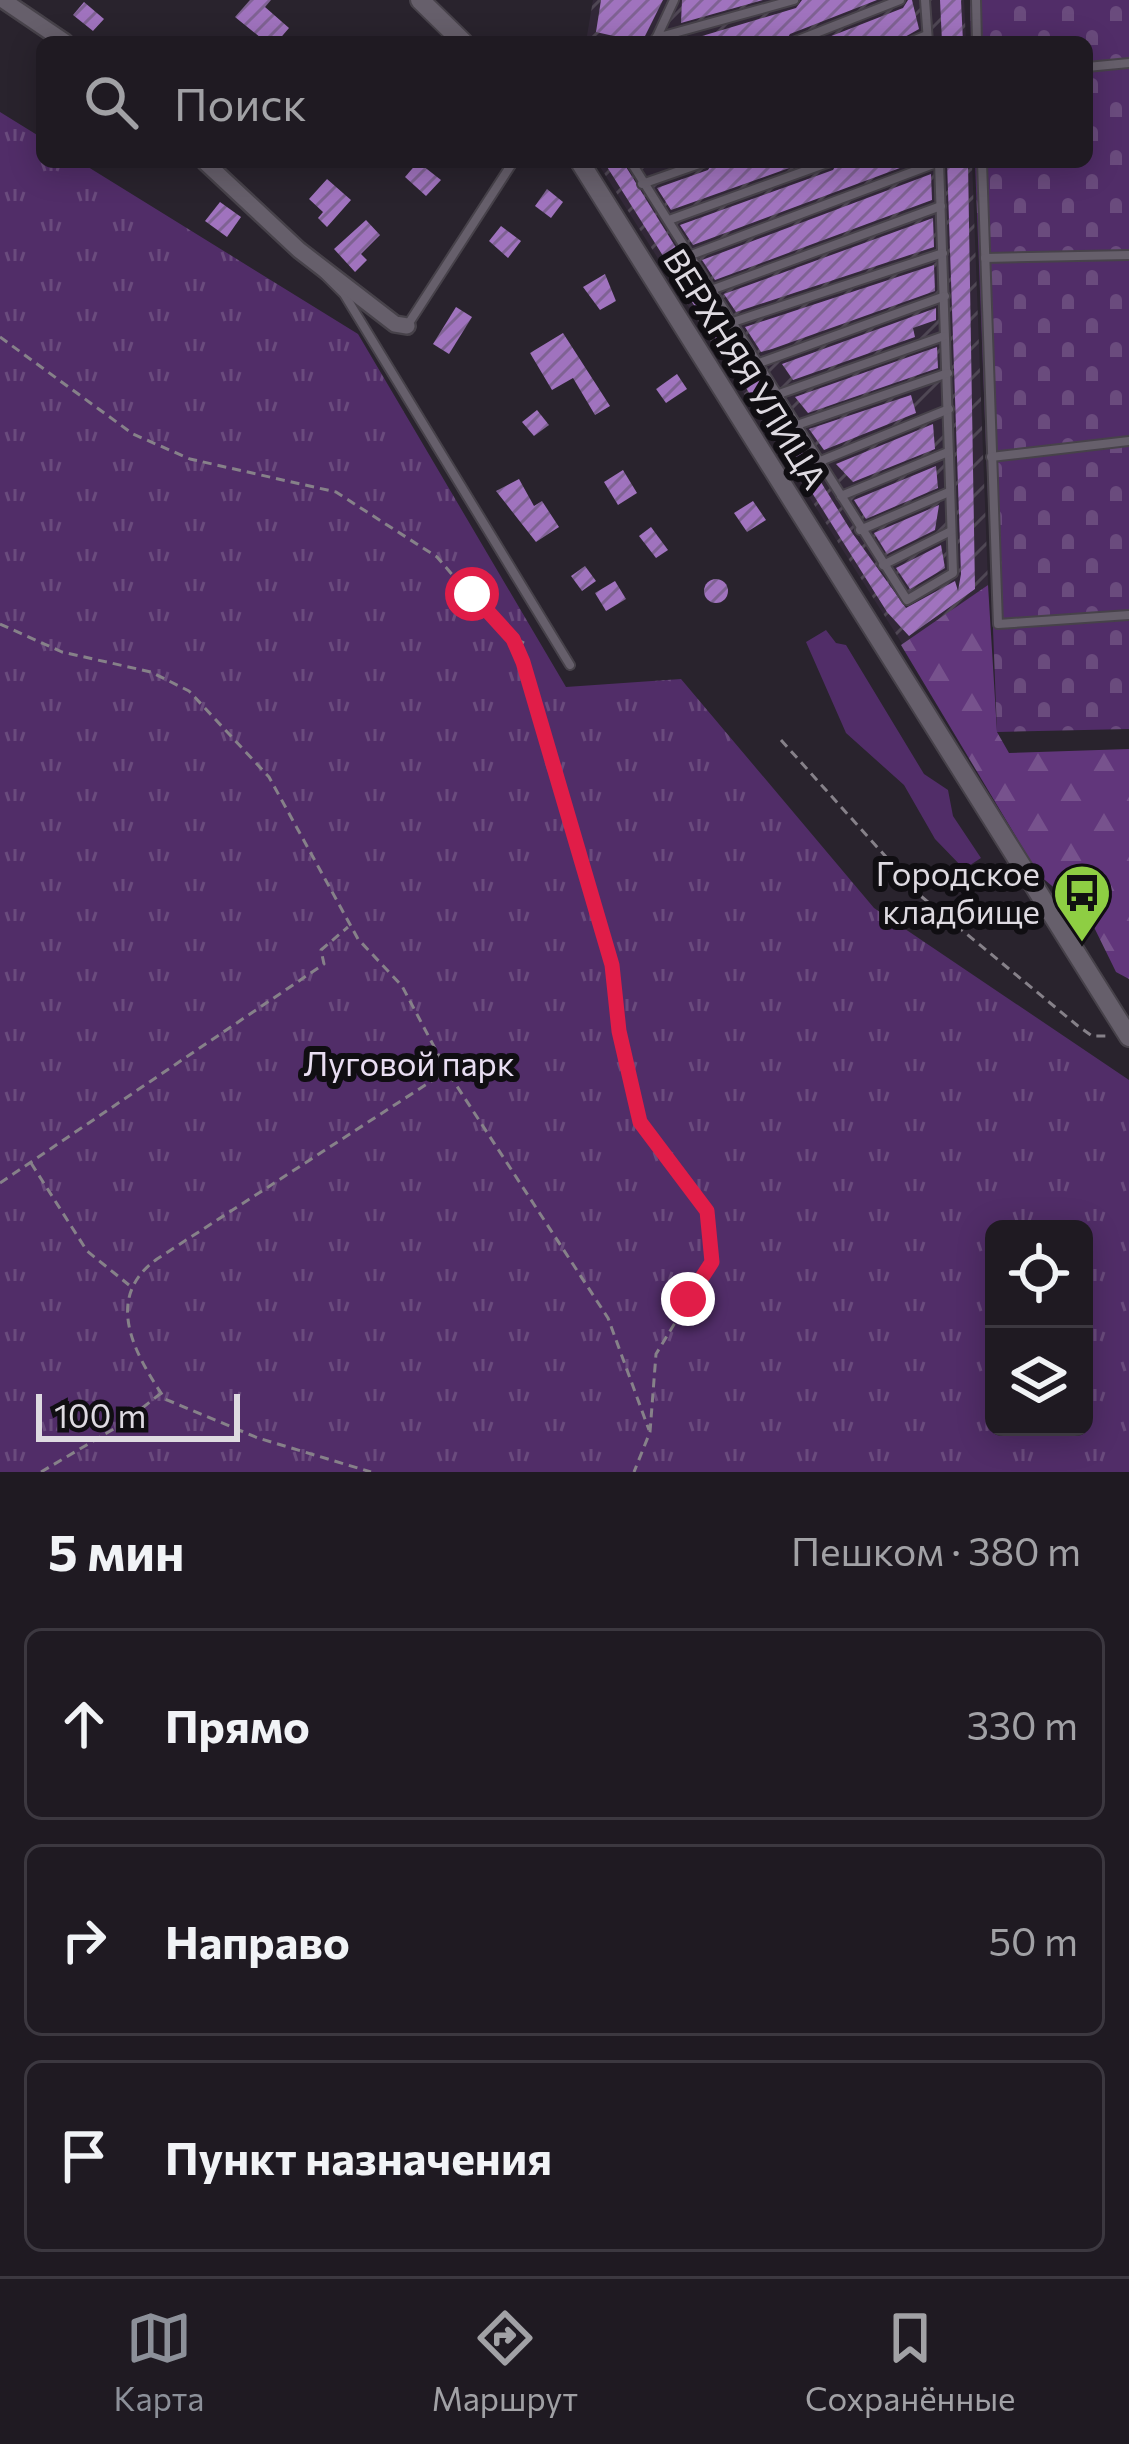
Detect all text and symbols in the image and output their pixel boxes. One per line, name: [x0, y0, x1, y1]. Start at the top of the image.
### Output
search box: [36, 36, 1093, 168]
icon: search: [78, 69, 144, 135]
text: Поиск: [174, 75, 307, 130]
street label: ВЕРХНЯЯ УЛИЦА: [656, 241, 837, 496]
route start: [445, 567, 499, 621]
place label: Городское кладбище: [876, 852, 1040, 931]
bus stop icon: Городское кладбище: [1051, 862, 1113, 944]
park label: Луговой парк: [303, 1042, 515, 1083]
map controls: [985, 1220, 1093, 1436]
button: locate: [985, 1220, 1093, 1328]
route end: [661, 1272, 715, 1326]
button: layers: [985, 1328, 1093, 1436]
scale bar: [36, 1388, 240, 1441]
text: 100 m: [54, 1394, 146, 1435]
text: 5 мин: [48, 1519, 185, 1582]
text: Пешком · 380 m: [791, 1526, 1081, 1574]
icon: ahead: [51, 1691, 117, 1757]
text: Прямо: [165, 1697, 310, 1752]
text: 330 m: [967, 1700, 1078, 1748]
icon: right: [51, 1907, 117, 1973]
text: Направо: [165, 1913, 350, 1968]
text: 50 m: [989, 1916, 1078, 1964]
icon: arrive: [51, 2123, 117, 2189]
text: Пункт назначения: [165, 2129, 552, 2184]
tab: Карта: [113, 2305, 204, 2418]
tab: Маршрут: [431, 2305, 578, 2418]
tab: Сохранённые: [805, 2305, 1016, 2418]

